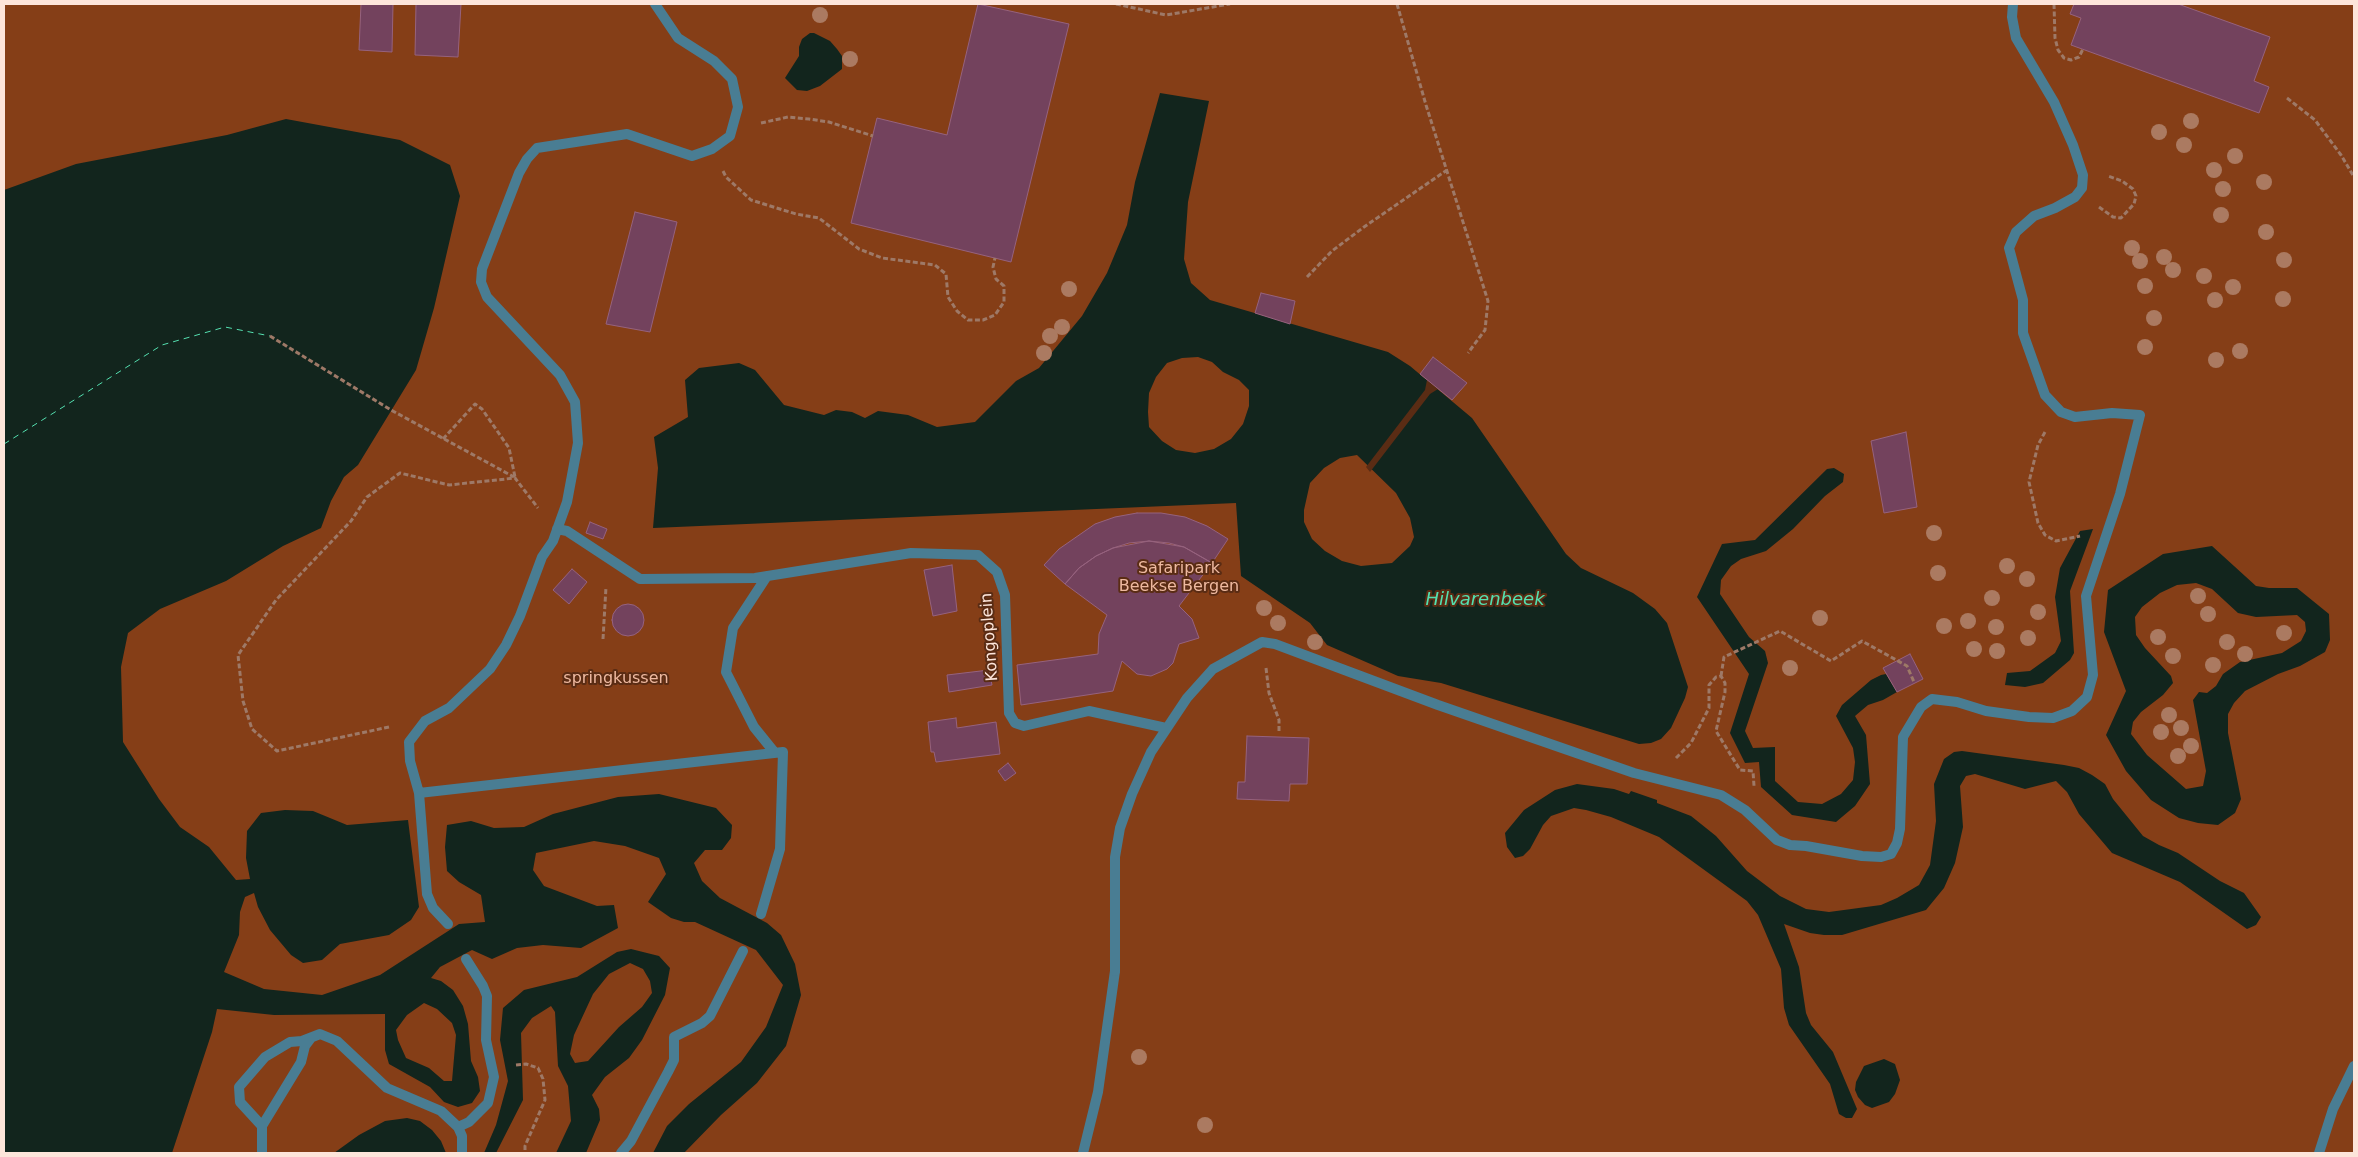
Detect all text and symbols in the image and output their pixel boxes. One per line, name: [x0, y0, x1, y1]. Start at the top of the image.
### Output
park label: Safaripark Beekse Bergen: [1119, 559, 1239, 597]
water label: Hilvarenbeek: [1425, 589, 1545, 611]
street label: Kongoplein: [977, 592, 1003, 682]
park label: springkussen: [563, 669, 669, 689]

